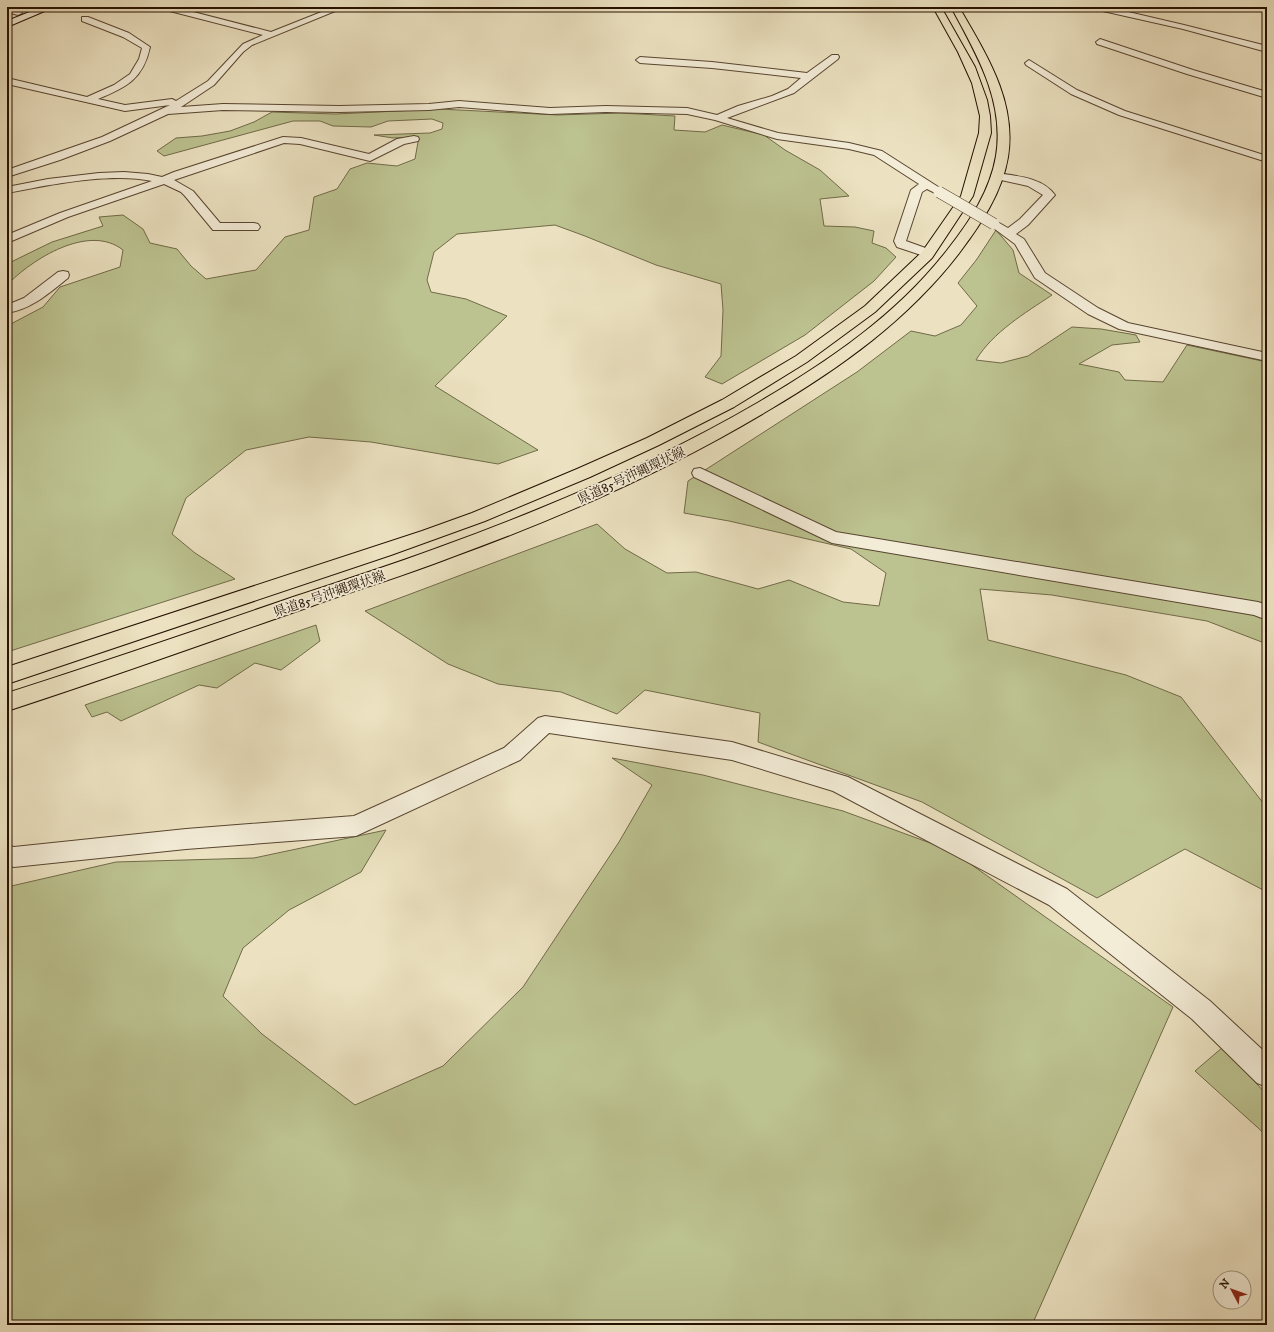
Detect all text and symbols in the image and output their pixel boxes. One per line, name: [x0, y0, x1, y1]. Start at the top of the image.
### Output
street label: 県道85号沖縄環状線: [575, 444, 688, 508]
street label: 県道85号沖縄環状線: [271, 567, 387, 621]
north arrow: [1212, 1270, 1252, 1310]
text: N: [1217, 1276, 1233, 1292]

